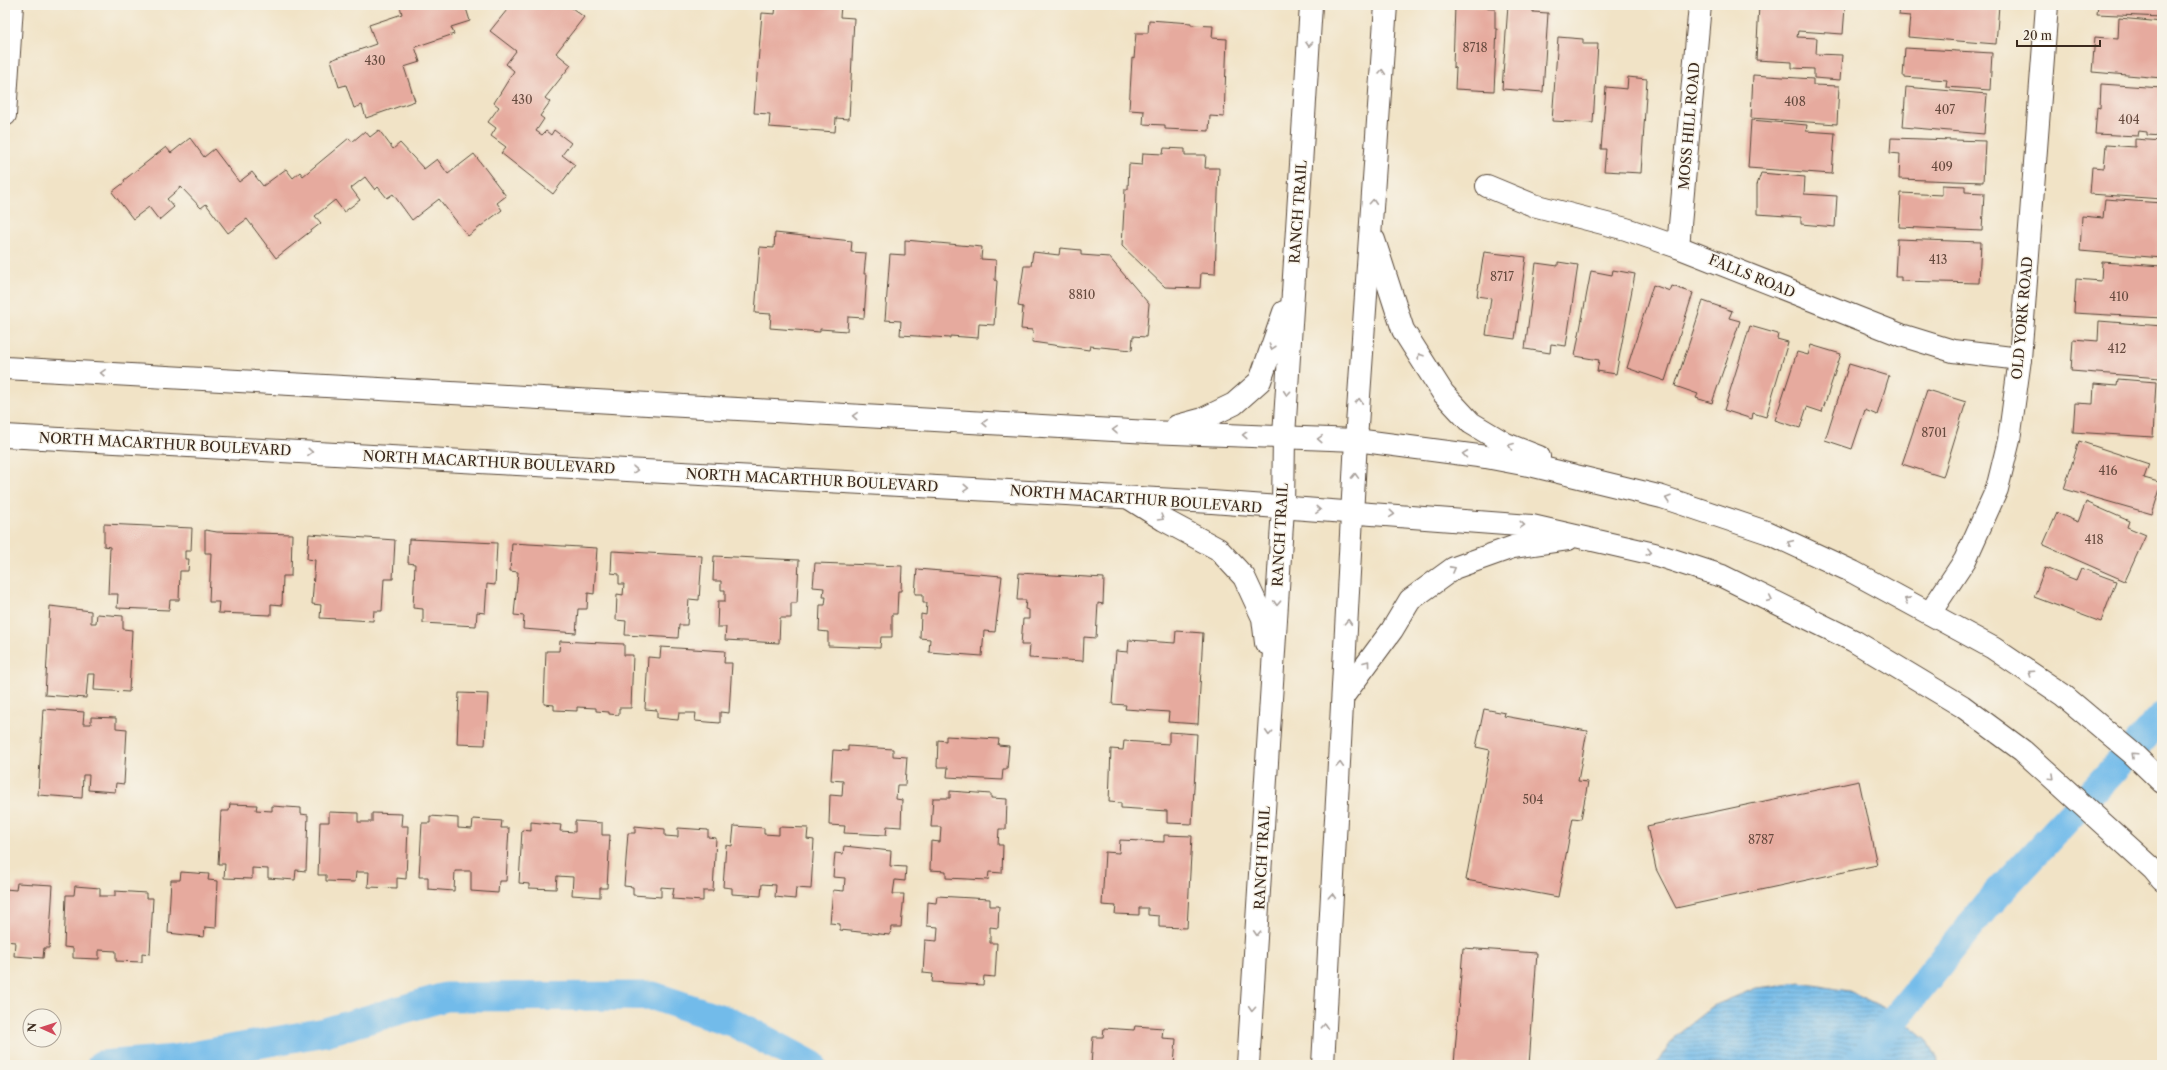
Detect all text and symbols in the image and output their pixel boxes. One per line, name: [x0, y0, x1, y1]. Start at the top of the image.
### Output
scale bar: [2017, 22, 2100, 48]
text: 20 m: [2023, 28, 2052, 43]
house number: 8718: [1462, 40, 1488, 55]
one-way arrow: [1305, 41, 1313, 47]
house number: 430: [364, 53, 386, 68]
street label: MOSS HILL ROAD: [1674, 61, 1704, 191]
one-way arrow: [1377, 69, 1386, 75]
house number: 430: [511, 92, 533, 107]
house number: 408: [1784, 94, 1806, 109]
house number: 407: [1935, 102, 1955, 117]
house number: 404: [2118, 112, 2140, 127]
house number: 409: [1931, 159, 1953, 174]
street label: RANCH TRAIL: [1285, 160, 1311, 264]
one-way arrow: [1368, 199, 1377, 205]
street label: FALLS ROAD: [1706, 250, 1798, 302]
house number: 413: [1929, 252, 1947, 267]
street label: OLD YORK ROAD: [2008, 256, 2036, 380]
house number: 8717: [1490, 269, 1514, 284]
house number: 8810: [1069, 287, 1095, 302]
house number: 410: [2109, 289, 2129, 304]
house number: 412: [2108, 341, 2127, 356]
one-way arrow: [1268, 344, 1277, 351]
one-way arrow: [1417, 353, 1425, 360]
one-way arrow: [100, 369, 106, 378]
one-way arrow: [1282, 390, 1291, 396]
one-way arrow: [1354, 398, 1363, 404]
one-way arrow: [852, 411, 858, 420]
one-way arrow: [982, 419, 988, 427]
house number: 8701: [1921, 425, 1947, 440]
one-way arrow: [1112, 426, 1118, 435]
street label: NORTH MACARTHUR BOULEVARD: [38, 428, 292, 460]
one-way arrow: [1242, 431, 1248, 439]
one-way arrow: [1317, 434, 1323, 443]
one-way arrow: [1507, 442, 1514, 450]
street label: NORTH MACARTHUR BOULEVARD: [362, 446, 616, 478]
one-way arrow: [307, 448, 313, 457]
one-way arrow: [1462, 450, 1468, 459]
house number: 416: [2098, 463, 2118, 478]
street label: NORTH MACARTHUR BOULEVARD: [685, 464, 939, 496]
one-way arrow: [632, 466, 638, 475]
one-way arrow: [1351, 473, 1359, 479]
street label: NORTH MACARTHUR BOULEVARD: [1009, 481, 1263, 517]
street label: RANCH TRAIL: [1268, 483, 1292, 587]
one-way arrow: [963, 484, 969, 493]
one-way arrow: [1665, 495, 1672, 504]
one-way arrow: [1315, 505, 1321, 514]
one-way arrow: [1389, 510, 1396, 519]
one-way arrow: [1157, 513, 1164, 521]
one-way arrow: [1519, 521, 1525, 530]
house number: 418: [2084, 532, 2104, 547]
one-way arrow: [1787, 540, 1795, 548]
one-way arrow: [1646, 548, 1652, 556]
one-way arrow: [1449, 567, 1456, 574]
one-way arrow: [1766, 594, 1774, 602]
one-way arrow: [1904, 598, 1911, 605]
one-way arrow: [1272, 600, 1281, 606]
one-way arrow: [1343, 619, 1352, 625]
one-way arrow: [1362, 661, 1369, 668]
one-way arrow: [2028, 670, 2035, 678]
one-way arrow: [1265, 730, 1274, 736]
one-way arrow: [2131, 752, 2139, 759]
one-way arrow: [1335, 762, 1344, 768]
one-way arrow: [2047, 773, 2054, 780]
house number: 504: [1522, 792, 1544, 807]
street label: RANCH TRAIL: [1250, 806, 1274, 910]
house number: 8787: [1748, 832, 1774, 847]
one-way arrow: [1328, 893, 1337, 899]
one-way arrow: [1253, 930, 1262, 936]
one-way arrow: [1248, 1006, 1257, 1012]
north arrow: [22, 1008, 62, 1048]
text: N: [25, 1022, 39, 1033]
one-way arrow: [1321, 1023, 1329, 1029]

